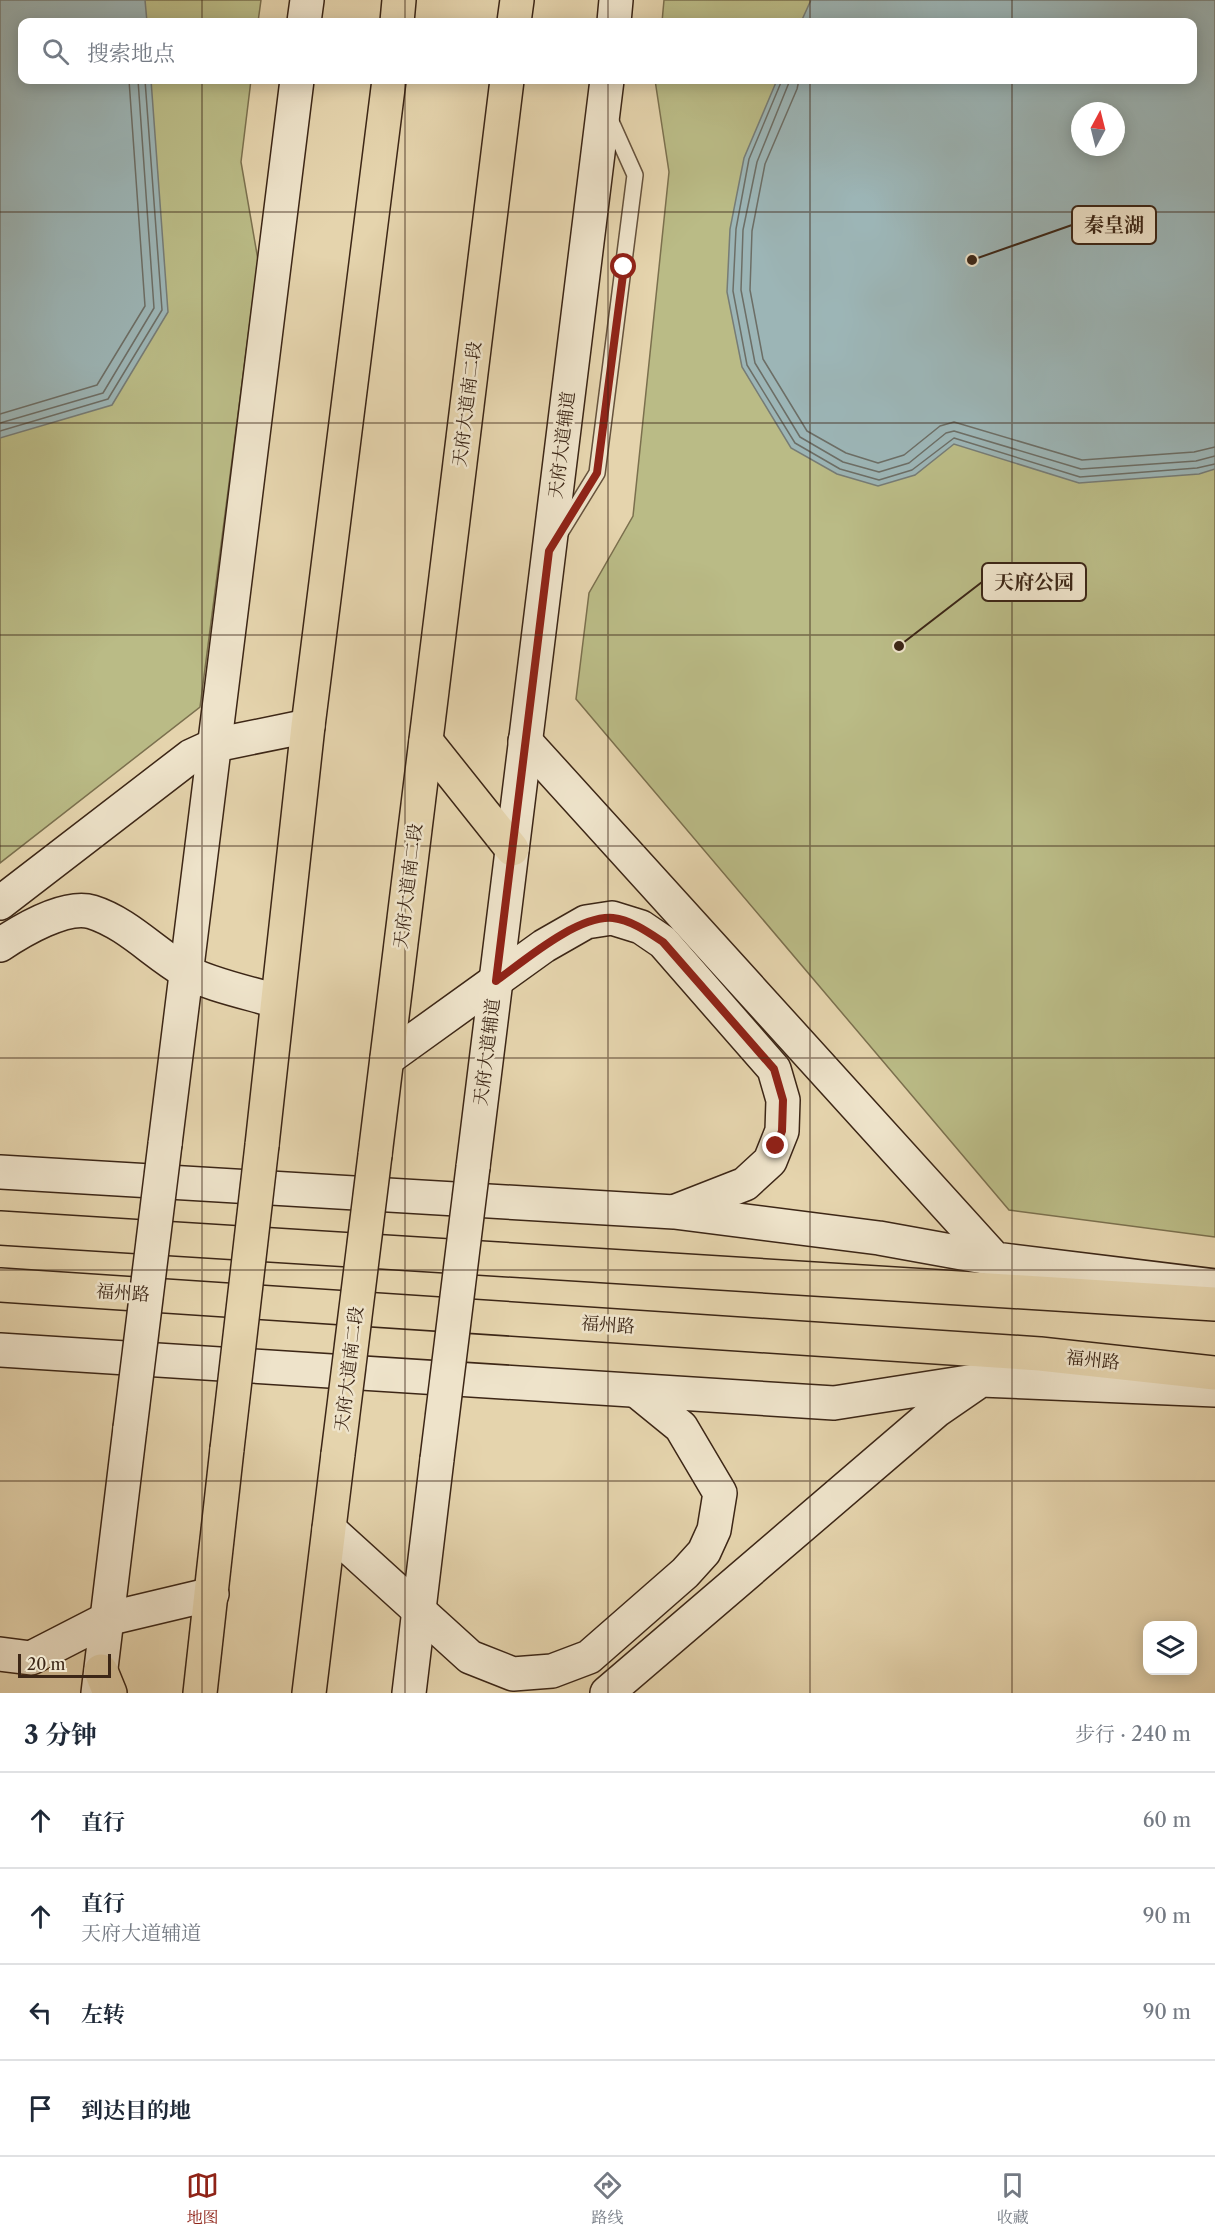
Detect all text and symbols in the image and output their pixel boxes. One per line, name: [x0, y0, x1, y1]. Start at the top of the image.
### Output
search box: [18, 18, 1197, 84]
icon: search: [39, 35, 72, 68]
text: 搜索地点: [87, 40, 175, 67]
north arrow: [1071, 102, 1125, 156]
callout: 秦皇湖: [1072, 206, 1156, 244]
text: 秦皇湖: [1084, 213, 1144, 237]
route start: [610, 253, 636, 279]
street label: 天府大道南二段: [448, 340, 486, 468]
street label: 天府大道辅道: [545, 390, 579, 500]
callout: 天府公园: [982, 563, 1086, 601]
text: 天府公园: [994, 570, 1074, 594]
street label: 天府大道南二段: [389, 822, 427, 950]
street label: 天府大道辅道: [470, 997, 504, 1107]
route end: [762, 1132, 788, 1158]
street label: 福州路: [95, 1280, 151, 1306]
street label: 天府大道南二段: [330, 1305, 368, 1433]
street label: 福州路: [580, 1312, 636, 1338]
street label: 福州路: [1065, 1346, 1121, 1374]
map controls: [1143, 1621, 1197, 1675]
button: layers: [1143, 1621, 1197, 1675]
scale bar: [18, 1651, 111, 1678]
text: 20 m: [27, 1654, 66, 1674]
text: 3 分钟: [24, 1719, 97, 1751]
text: 步行 · 240 m: [1075, 1722, 1191, 1746]
icon: ahead: [24, 1804, 57, 1837]
text: 60 m: [1143, 1808, 1191, 1832]
text: 直行: [81, 1809, 125, 1836]
text: 直行: [81, 1890, 125, 1917]
icon: ahead: [24, 1900, 57, 1933]
text: 90 m: [1143, 1904, 1191, 1928]
text: 天府大道辅道: [81, 1921, 201, 1945]
icon: left: [24, 1996, 57, 2029]
text: 90 m: [1143, 2000, 1191, 2024]
text: 左转: [81, 2001, 125, 2028]
icon: arrive: [24, 2092, 57, 2125]
text: 到达目的地: [81, 2097, 191, 2124]
tab: 地图: [186, 2169, 219, 2228]
tab: 路线: [591, 2169, 624, 2228]
tab: 收藏: [996, 2169, 1029, 2228]

